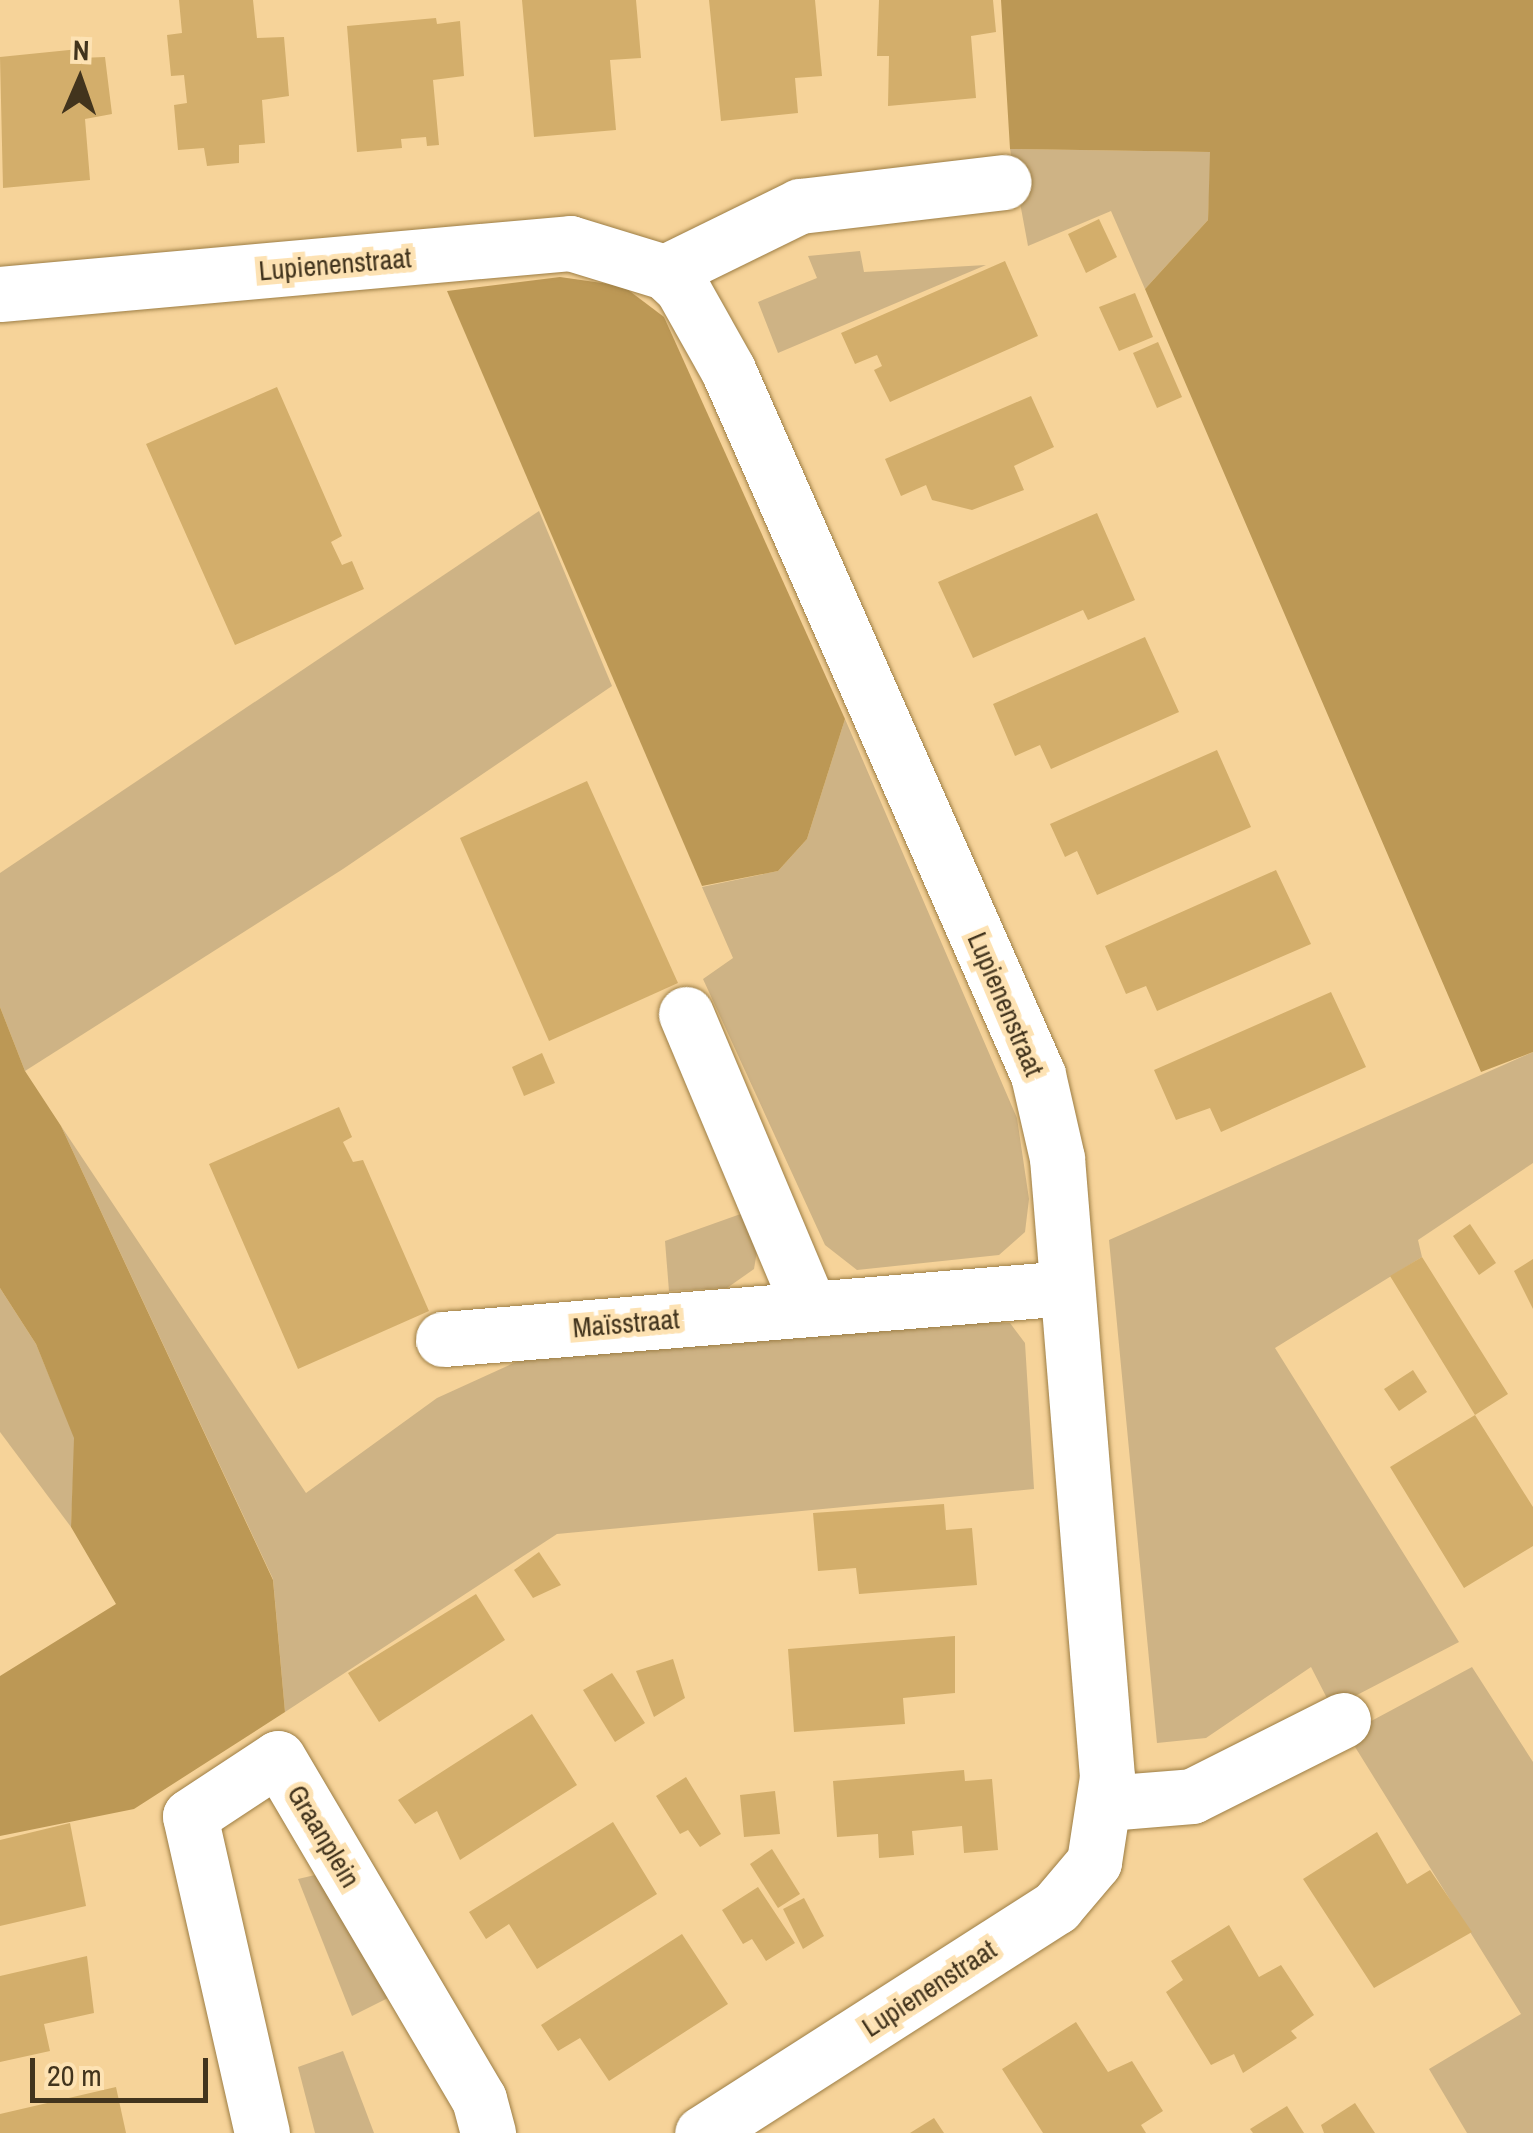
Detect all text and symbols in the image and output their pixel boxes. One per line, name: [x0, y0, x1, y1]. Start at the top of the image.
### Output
north arrow: [30, 30, 130, 130]
text: N: [72, 31, 90, 69]
street label: Lupienenstraat: [257, 241, 413, 287]
street label: Lupienenstraat: [961, 927, 1051, 1081]
street label: Maïsstraat: [571, 1302, 681, 1344]
street label: Graanplein: [280, 1779, 368, 1893]
street label: Lupienenstraat: [856, 1932, 1002, 2044]
scale bar: [35, 2038, 212, 2100]
text: 20 m: [47, 2055, 102, 2095]

